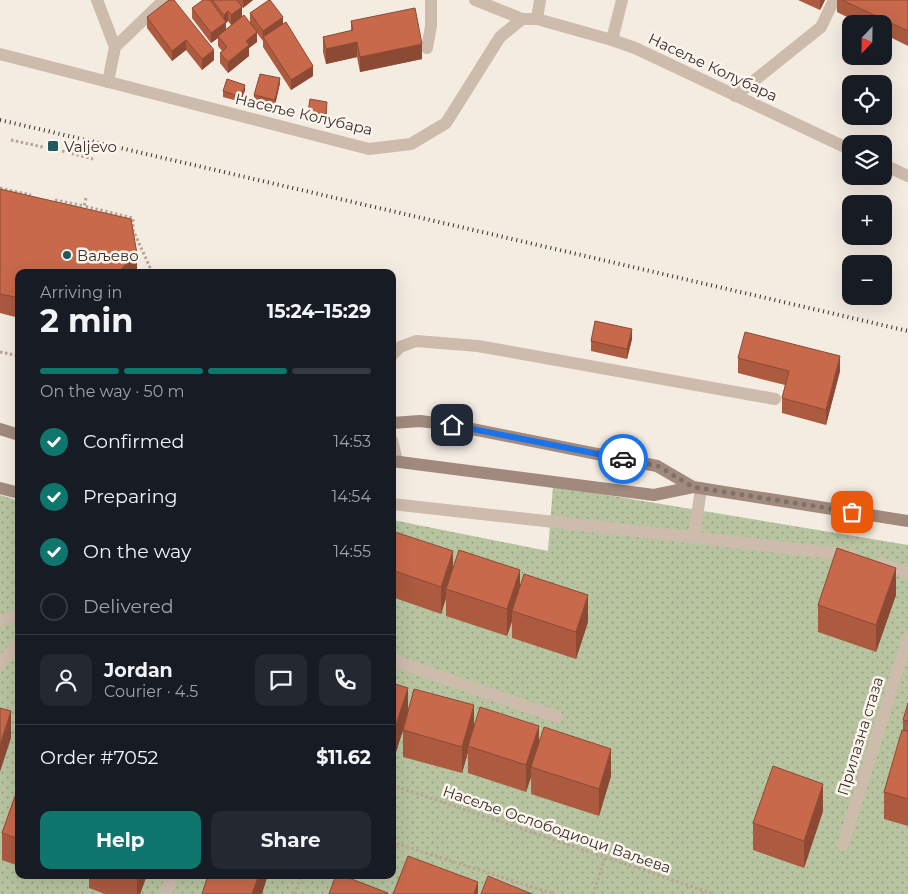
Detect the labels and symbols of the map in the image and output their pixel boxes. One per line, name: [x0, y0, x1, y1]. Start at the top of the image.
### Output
north arrow: [842, 15, 892, 65]
street label: Насеље Колубара: [645, 29, 781, 105]
street label: Насеље Колубара: [233, 89, 375, 139]
place label: Valjevo: [64, 137, 117, 156]
marker: Valjevo: [46, 139, 60, 153]
place label: Ваљево: [77, 246, 139, 265]
marker: Ваљево: [61, 249, 73, 261]
pin: [431, 404, 473, 446]
courier: [598, 434, 648, 484]
pin: [831, 491, 873, 533]
street label: Прилазна стаза: [833, 674, 887, 798]
street label: Насеље Ослободиоци Ваљева: [440, 781, 674, 877]

